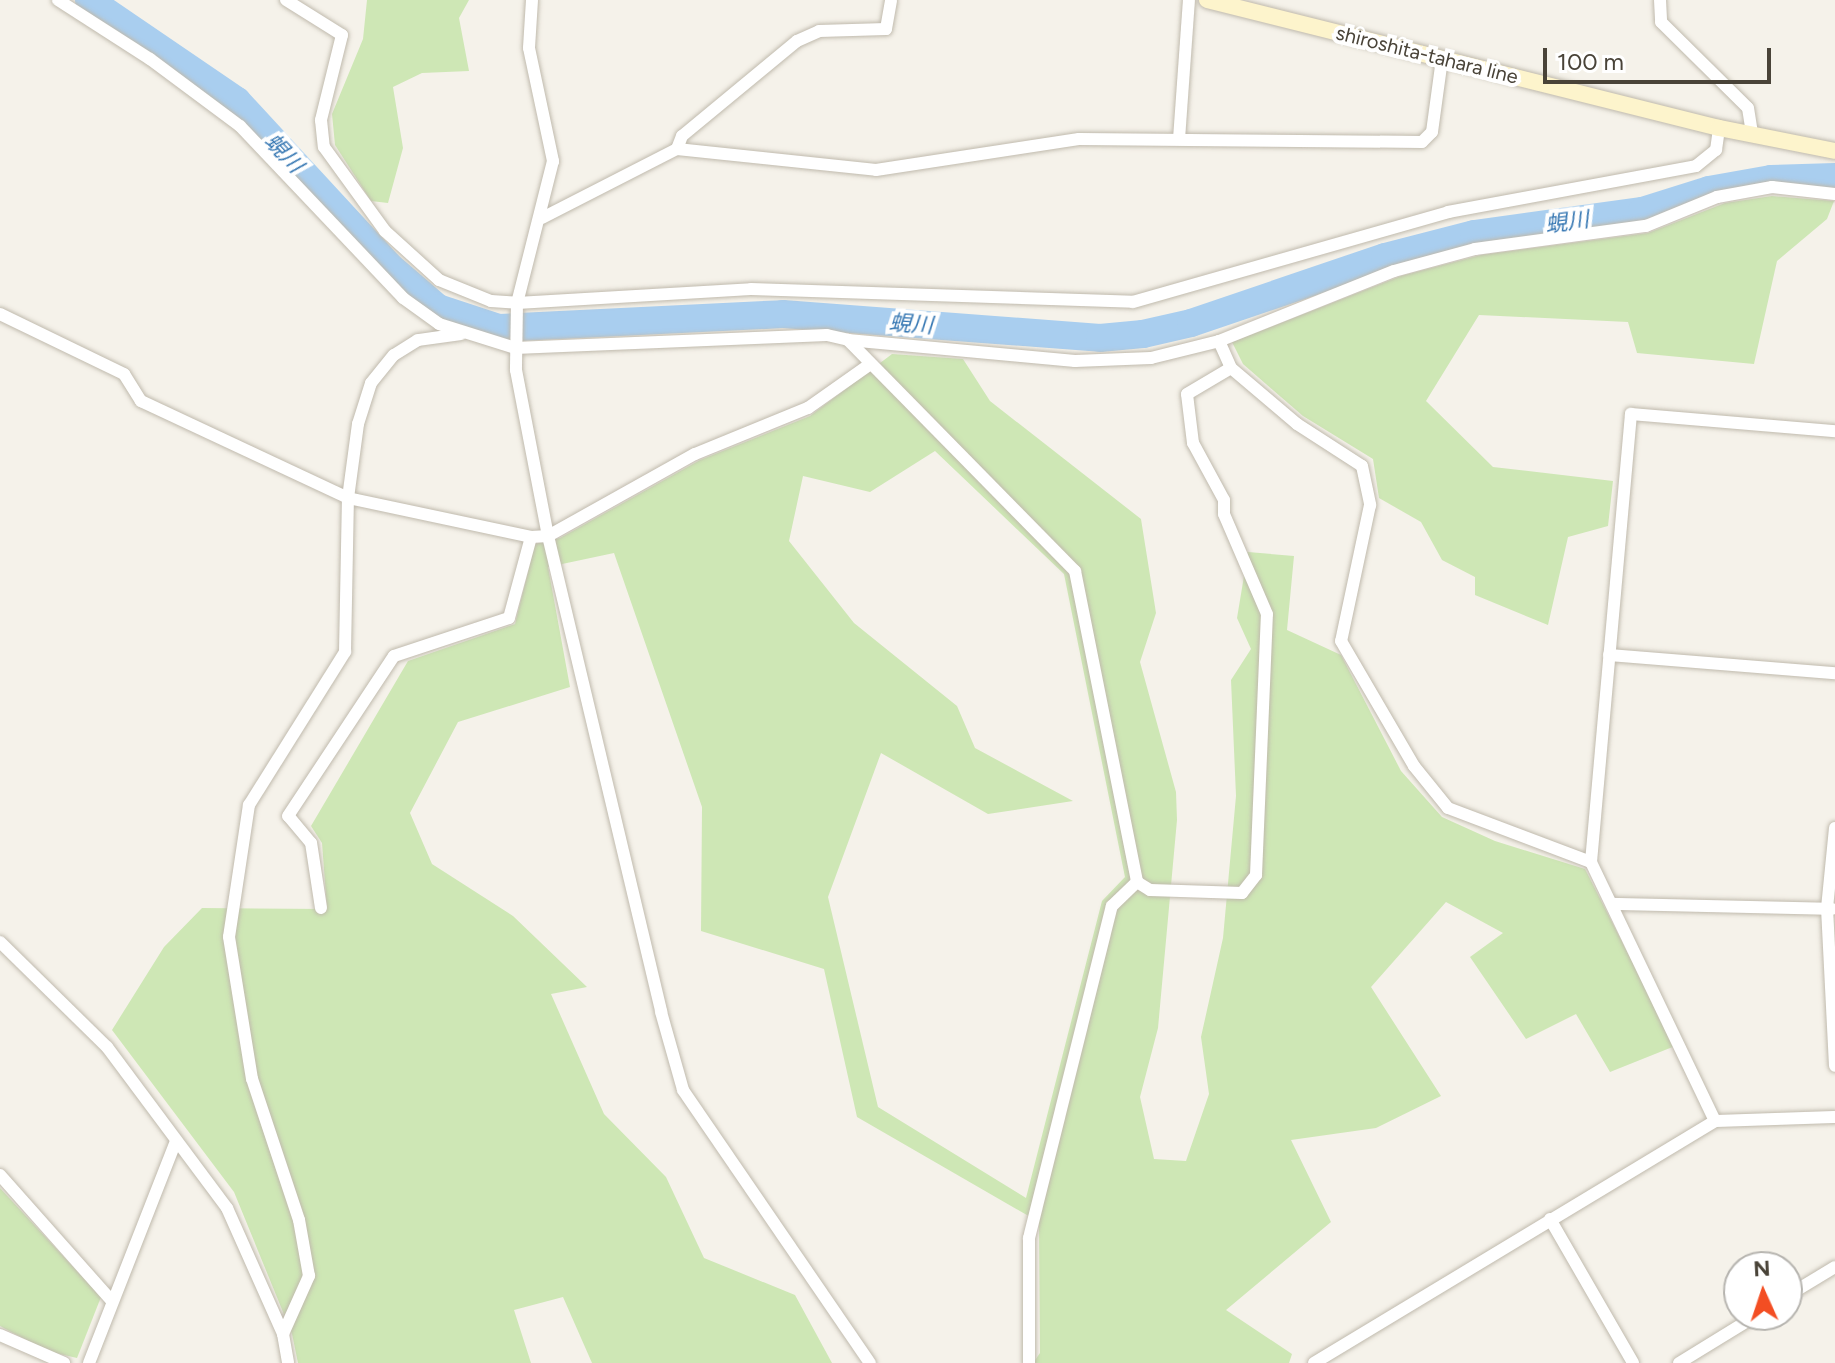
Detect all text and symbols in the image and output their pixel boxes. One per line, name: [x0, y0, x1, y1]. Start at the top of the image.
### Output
street label: shiroshita-tahara line: [1334, 21, 1520, 89]
scale bar: [1547, 32, 1775, 82]
text: 100 m: [1557, 47, 1624, 76]
water label: 蜆川: [259, 128, 309, 178]
water label: 蜆川: [1543, 206, 1591, 238]
water label: 蜆川: [888, 309, 934, 339]
north arrow: [1723, 1251, 1803, 1331]
text: N: [1753, 1255, 1771, 1282]

